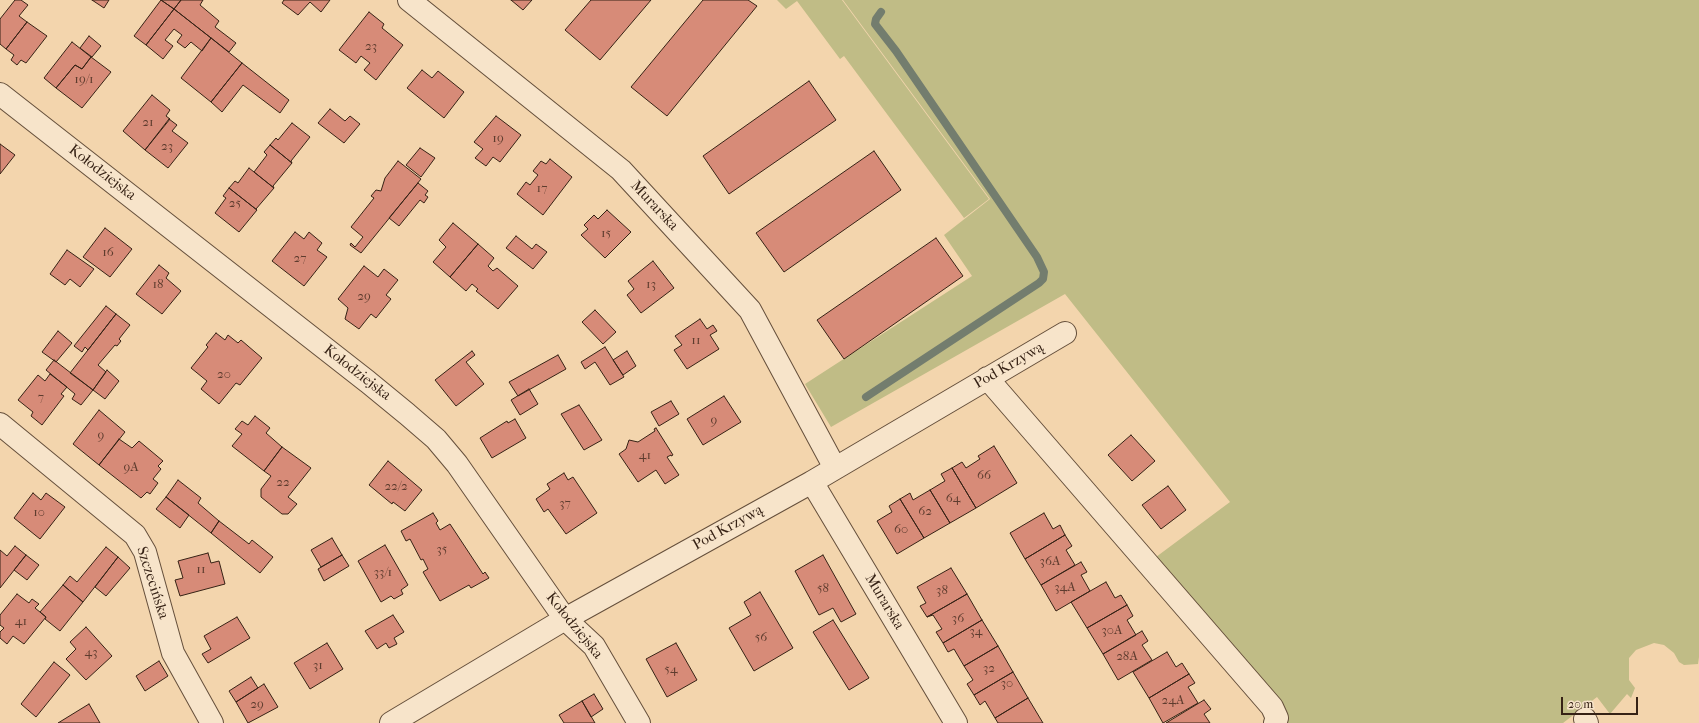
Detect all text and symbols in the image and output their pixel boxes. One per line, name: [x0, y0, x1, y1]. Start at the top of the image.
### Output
house number: 23: [365, 39, 377, 55]
house number: 19/1: [74, 72, 94, 88]
house number: 21: [142, 115, 154, 131]
house number: 19: [492, 131, 504, 147]
house number: 23: [161, 139, 173, 155]
street label: Kołodziejska: [65, 141, 139, 205]
street label: Murarska: [626, 177, 682, 235]
house number: 17: [537, 181, 547, 197]
house number: 25: [229, 196, 241, 212]
house number: 15: [601, 226, 611, 242]
house number: 16: [102, 245, 114, 261]
house number: 27: [294, 251, 306, 267]
house number: 18: [152, 277, 164, 293]
house number: 13: [646, 277, 656, 293]
house number: 29: [357, 289, 371, 305]
house number: 11: [691, 333, 701, 349]
street label: Pod Krzywą: [971, 339, 1047, 393]
street label: Kołodziejska: [320, 341, 394, 405]
house number: 20: [217, 367, 231, 383]
house number: 7: [38, 390, 44, 406]
house number: 9: [711, 413, 717, 429]
house number: 9: [98, 428, 104, 444]
house number: 41: [639, 448, 651, 464]
house number: 9A: [123, 460, 139, 476]
house number: 66: [977, 468, 991, 484]
house number: 22: [276, 475, 290, 491]
house number: 22/2: [384, 479, 408, 495]
house number: 64: [946, 491, 960, 507]
house number: 37: [559, 496, 571, 512]
street label: Pod Krzywą: [690, 501, 766, 555]
house number: 62: [918, 504, 932, 520]
house number: 10: [33, 505, 45, 521]
house number: 60: [894, 522, 908, 538]
house number: 35: [437, 542, 447, 558]
street label: Szczecińska: [132, 545, 172, 621]
house number: 36A: [1040, 554, 1060, 570]
house number: 11: [196, 562, 206, 578]
house number: 33/1: [374, 565, 392, 581]
street label: Murarska: [860, 571, 908, 633]
house number: 34A: [1054, 580, 1076, 596]
house number: 58: [817, 581, 829, 597]
house number: 38: [936, 583, 948, 599]
street label: Kołodziejska: [542, 589, 606, 663]
house number: 36: [952, 611, 964, 627]
house number: 41: [15, 614, 27, 630]
house number: 30A: [1102, 623, 1122, 639]
house number: 34: [969, 624, 983, 640]
house number: 56: [755, 630, 767, 646]
house number: 43: [84, 645, 98, 661]
house number: 28A: [1116, 649, 1138, 665]
house number: 31: [313, 658, 323, 674]
house number: 32: [983, 661, 995, 677]
house number: 54: [664, 662, 678, 678]
house number: 30: [1001, 676, 1013, 692]
scale bar: [1563, 689, 1640, 715]
house number: 24A: [1162, 693, 1184, 709]
house number: 29: [250, 697, 264, 713]
text: 20 m: [1568, 697, 1593, 711]

